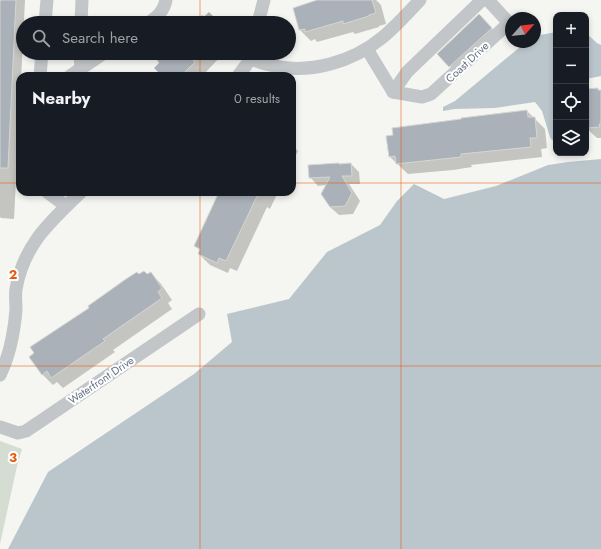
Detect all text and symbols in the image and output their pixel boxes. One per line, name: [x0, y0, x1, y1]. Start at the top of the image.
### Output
north arrow: [505, 12, 541, 48]
map controls: [553, 12, 589, 156]
button: +: [553, 12, 589, 48]
search box: [16, 16, 296, 60]
icon: search: [30, 27, 52, 49]
text: Search here: [62, 27, 138, 49]
street label: Coast Drive: [442, 38, 492, 86]
button: −: [553, 48, 589, 84]
button: locate: [553, 84, 589, 120]
text: Nearby: [32, 86, 90, 110]
text: 0 results: [234, 89, 280, 108]
button: layers: [553, 120, 589, 156]
text: 2: [9, 265, 17, 284]
street label: Waterfront Drive: [65, 352, 137, 408]
text: 3: [9, 448, 17, 467]

